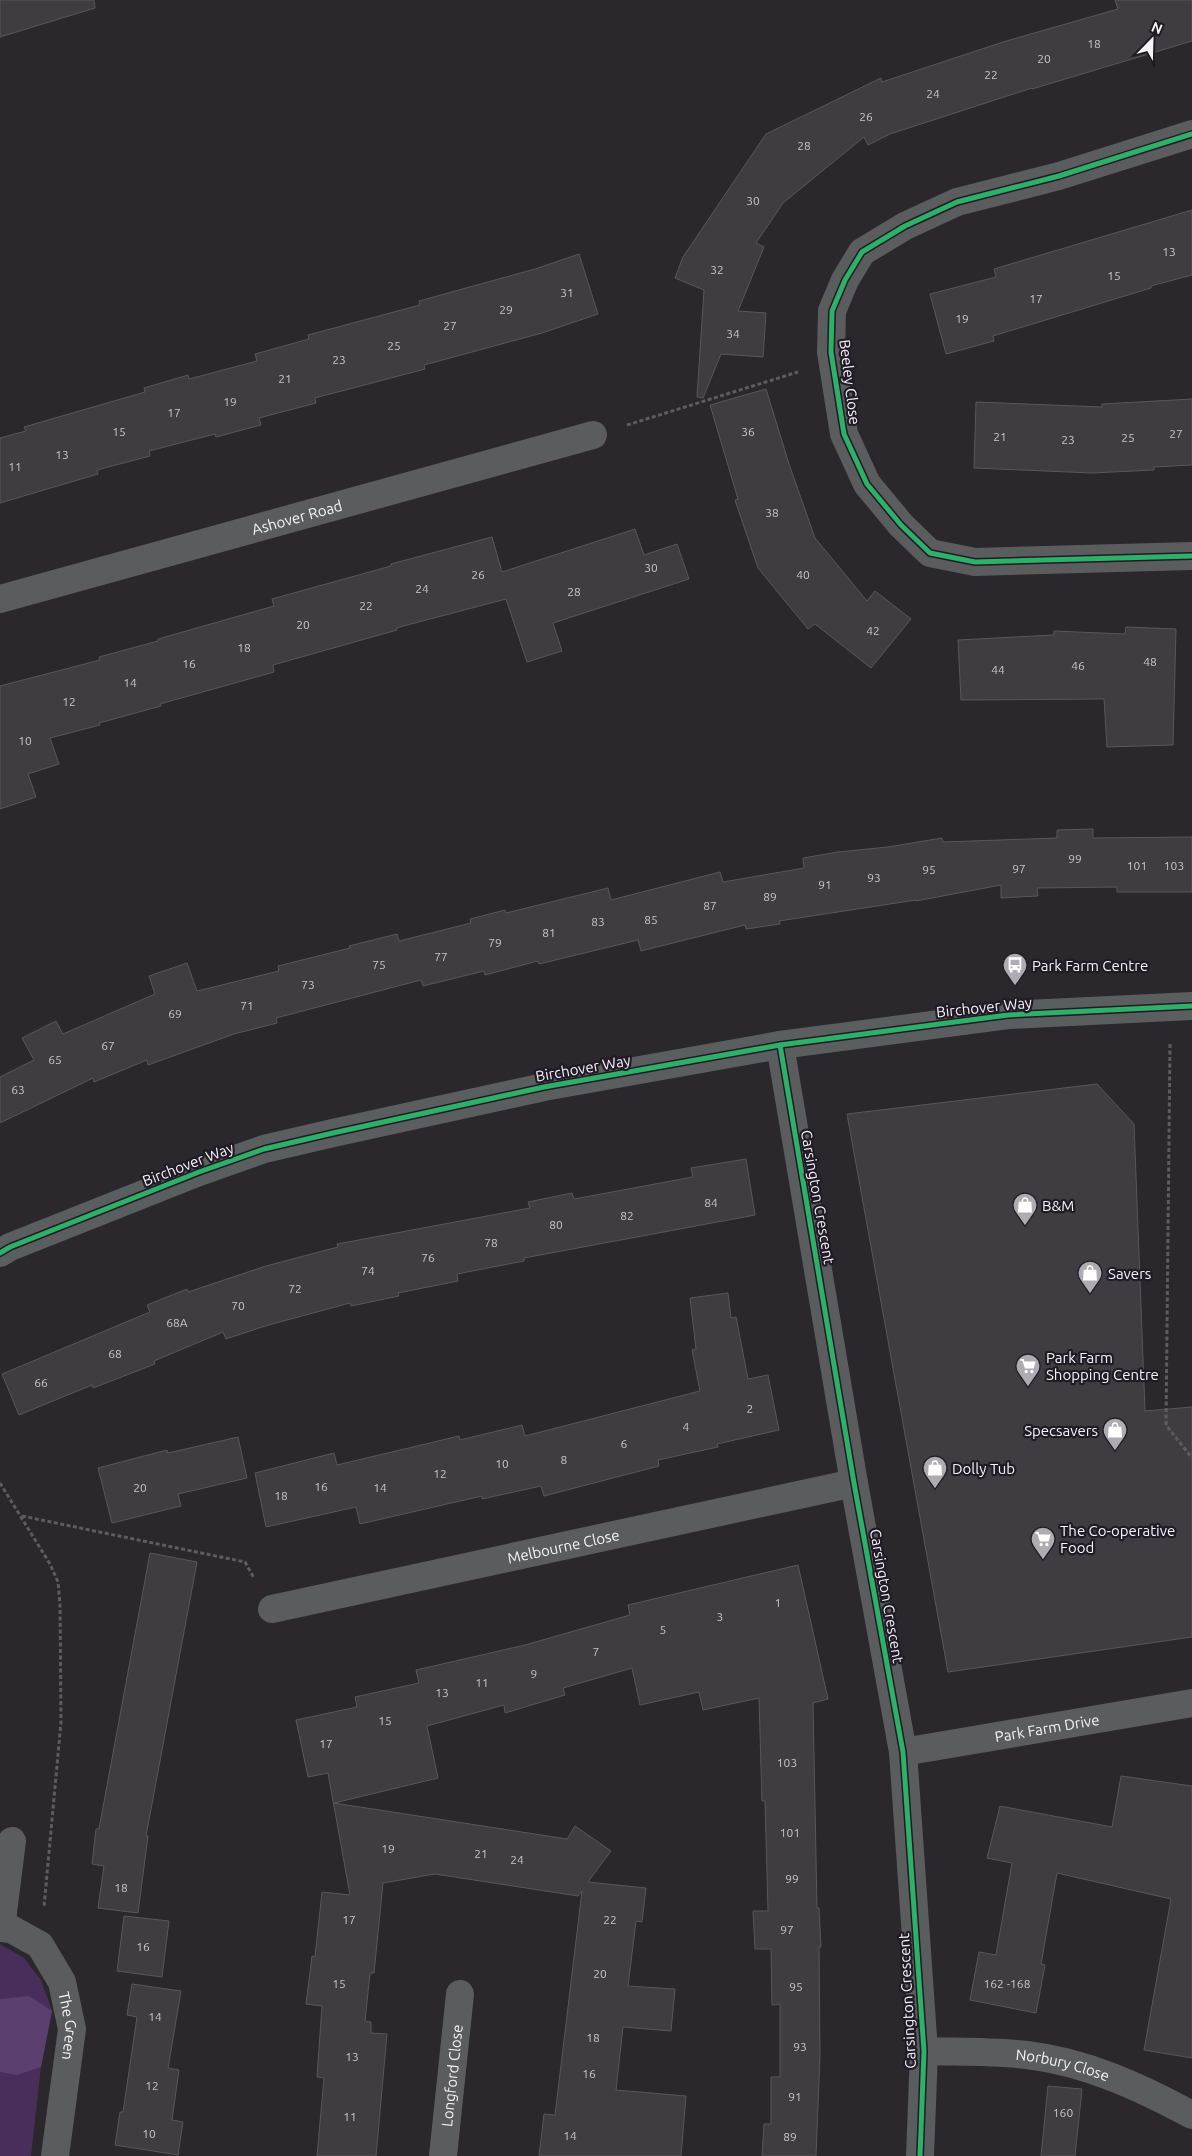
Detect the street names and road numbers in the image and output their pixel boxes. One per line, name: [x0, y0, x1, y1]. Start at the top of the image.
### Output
street label: Beeley Close: [836, 338, 864, 426]
street label: Ashover Road: [250, 496, 344, 538]
street label: Birchover Way: [935, 994, 1033, 1020]
street label: Birchover Way: [534, 1051, 632, 1085]
street label: Carsington Crescent: [798, 1129, 838, 1266]
street label: Birchover Way: [140, 1139, 236, 1189]
street label: Melbourne Close: [506, 1526, 621, 1566]
street label: Carsington Crescent: [867, 1528, 907, 1665]
street label: Park Farm Drive: [993, 1710, 1101, 1745]
street label: Carsington Crescent: [895, 1933, 919, 2069]
street label: The Green: [56, 1990, 80, 2061]
street label: Longford Close: [438, 2023, 465, 2127]
street label: Norbury Close: [1015, 2045, 1112, 2084]

